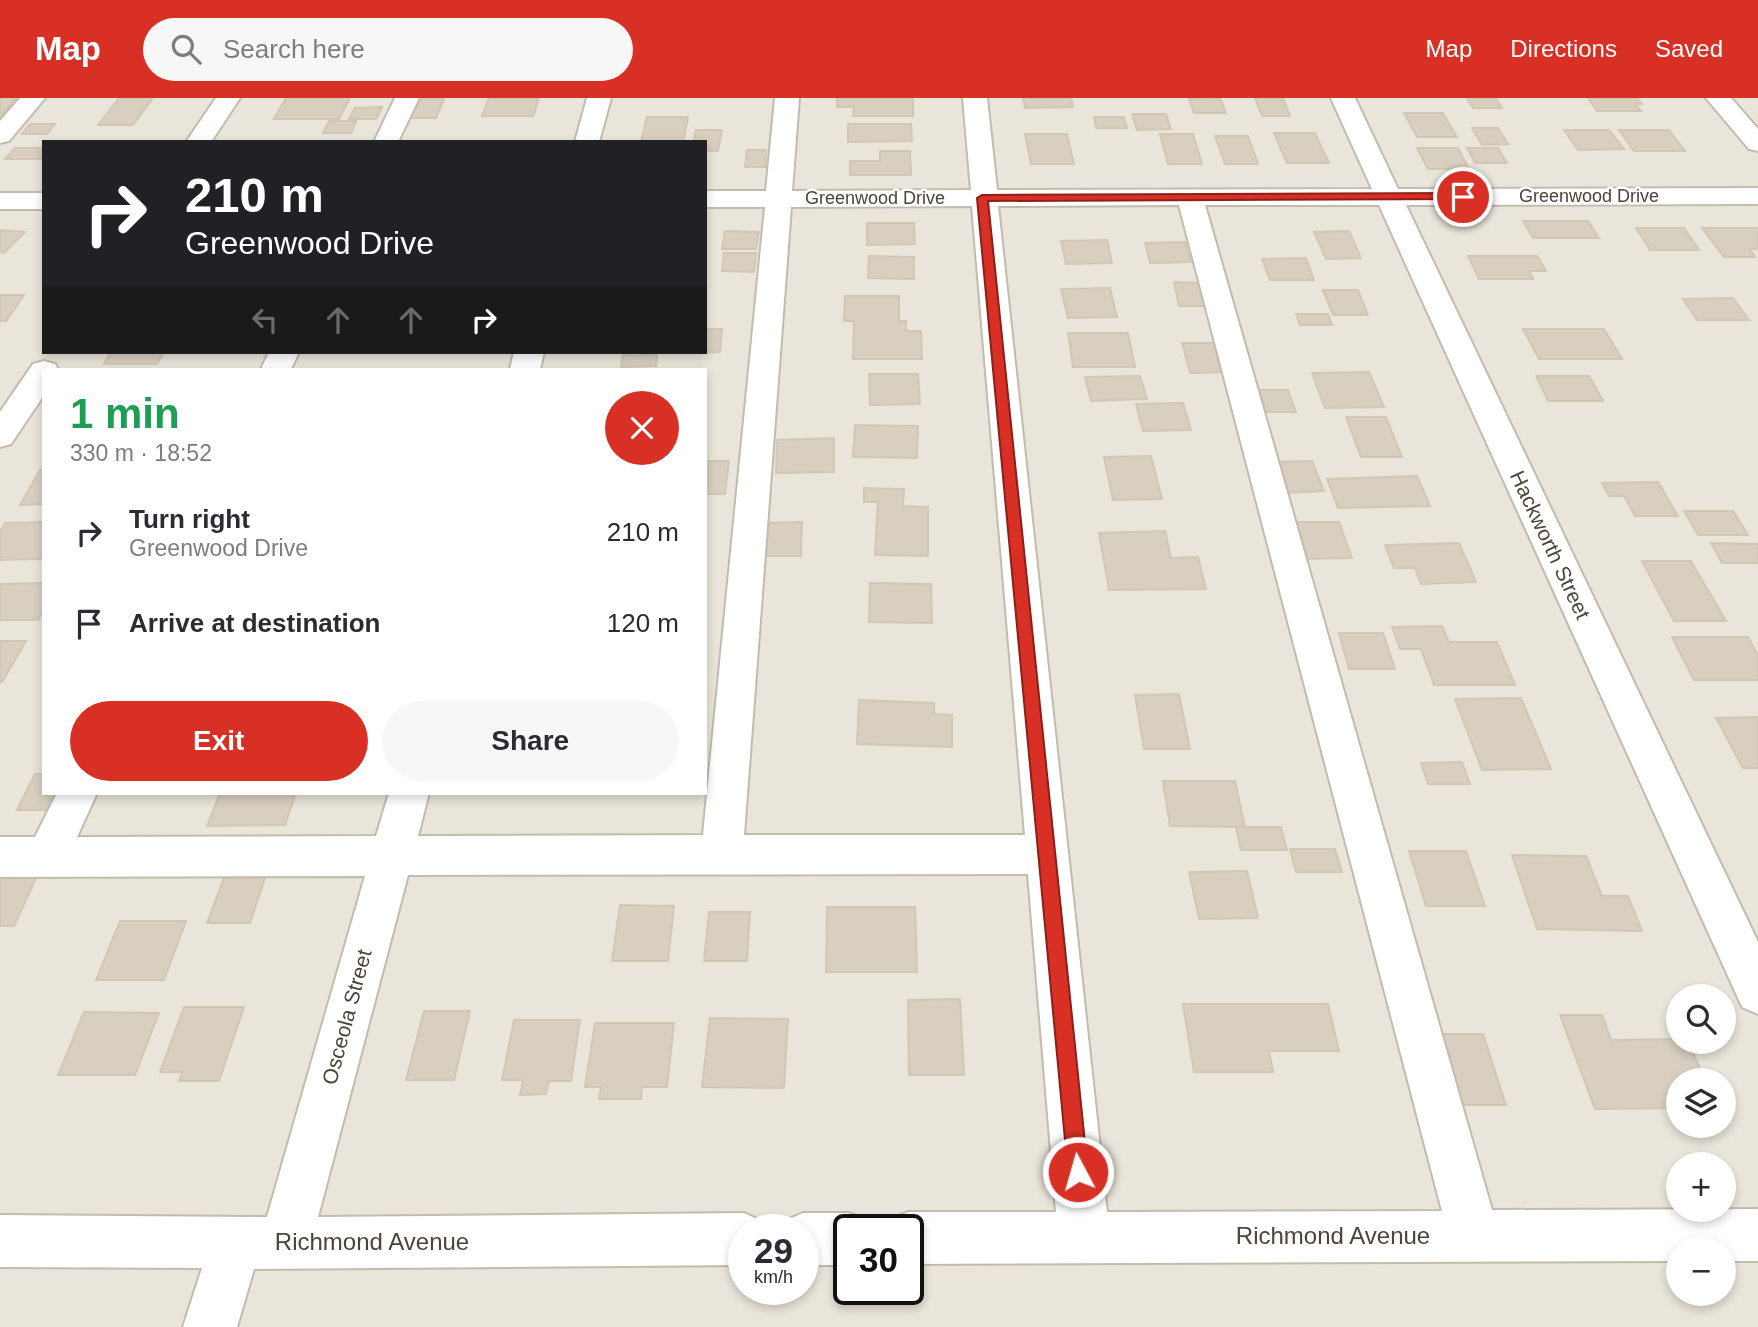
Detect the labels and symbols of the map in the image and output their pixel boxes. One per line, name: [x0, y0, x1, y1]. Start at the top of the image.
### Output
pin: [1433, 167, 1493, 227]
street label: Greenwood Drive: [1519, 186, 1659, 206]
street label: Greenwood Drive: [805, 188, 945, 208]
street label: Hackworth Street: [1506, 467, 1595, 623]
street label: Osceola Street: [317, 947, 376, 1087]
position arrow: [1041, 1135, 1115, 1209]
speed limit sign: 30: [833, 1214, 924, 1305]
street label: Richmond Avenue: [1236, 1222, 1430, 1249]
street label: Richmond Avenue: [275, 1228, 469, 1255]

